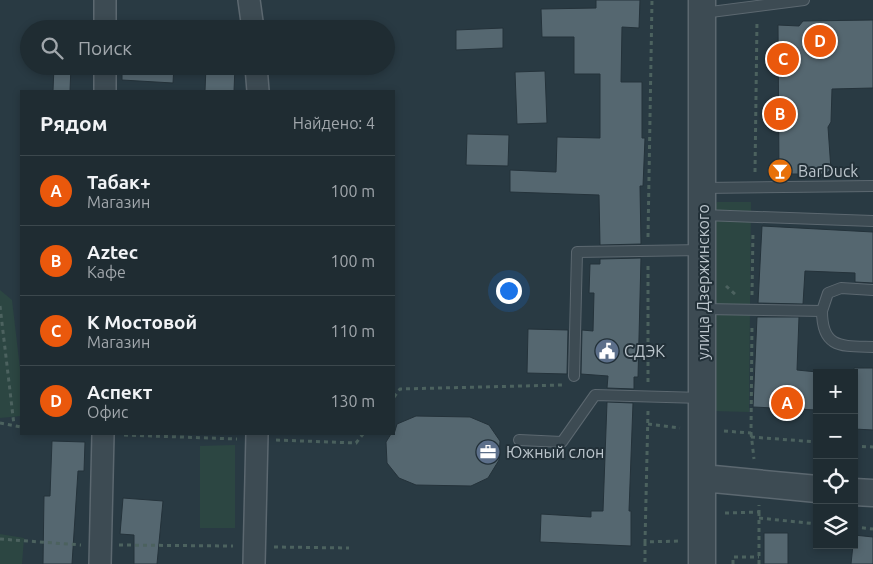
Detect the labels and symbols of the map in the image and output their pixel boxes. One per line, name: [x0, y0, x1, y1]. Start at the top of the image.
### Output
pin: D: [804, 22, 836, 60]
pin: C: [767, 40, 799, 78]
pin: B: [764, 95, 796, 133]
bar icon: BarDuck: [767, 158, 793, 184]
place label: BarDuck: [798, 162, 858, 180]
street label: улица Дзержинского: [694, 204, 712, 360]
your location: [496, 278, 522, 304]
public building icon: СДЭК: [594, 338, 620, 364]
place label: СДЭК: [624, 342, 665, 360]
pin: A: [771, 384, 803, 422]
office icon: Южный слон: [475, 439, 501, 465]
place label: Южный слон: [506, 443, 604, 461]

